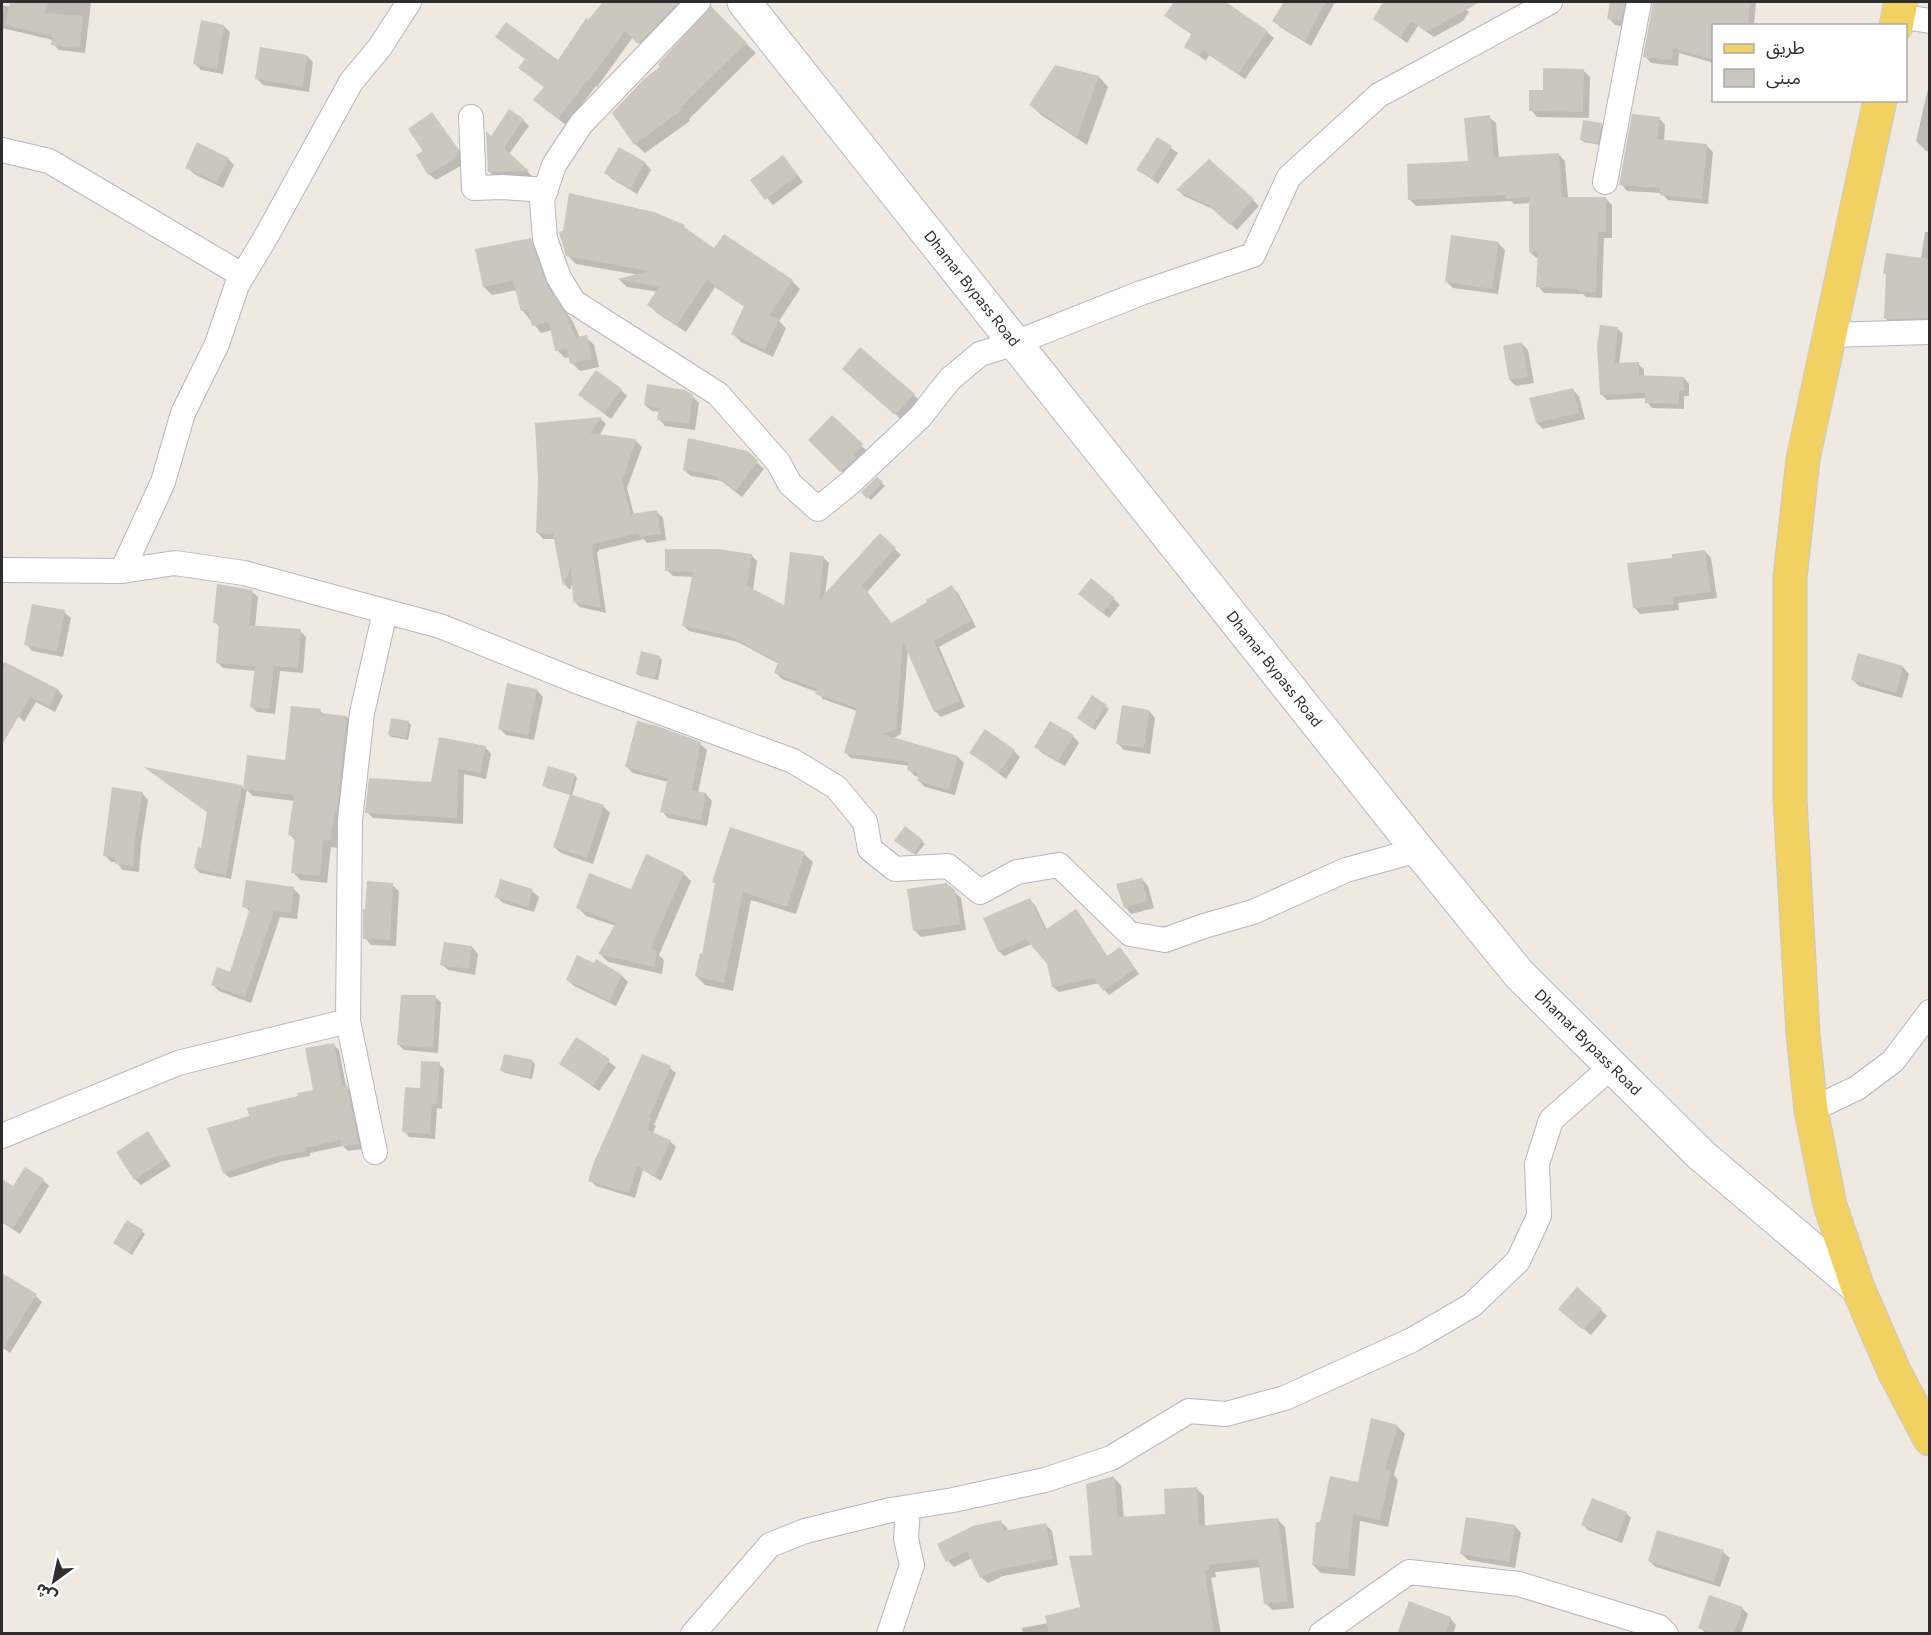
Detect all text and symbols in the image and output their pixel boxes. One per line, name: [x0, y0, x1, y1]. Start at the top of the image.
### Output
legend: [1712, 24, 1907, 102]
text: طريق: [1766, 36, 1805, 59]
text: مبنى: [1766, 66, 1801, 89]
street label: Dhamar Bypass Road: [921, 226, 1024, 349]
street label: Dhamar Bypass Road: [1223, 607, 1326, 730]
street label: Dhamar Bypass Road: [1531, 985, 1645, 1098]
north arrow: [24, 1551, 84, 1611]
text: ش: [31, 1579, 60, 1608]

